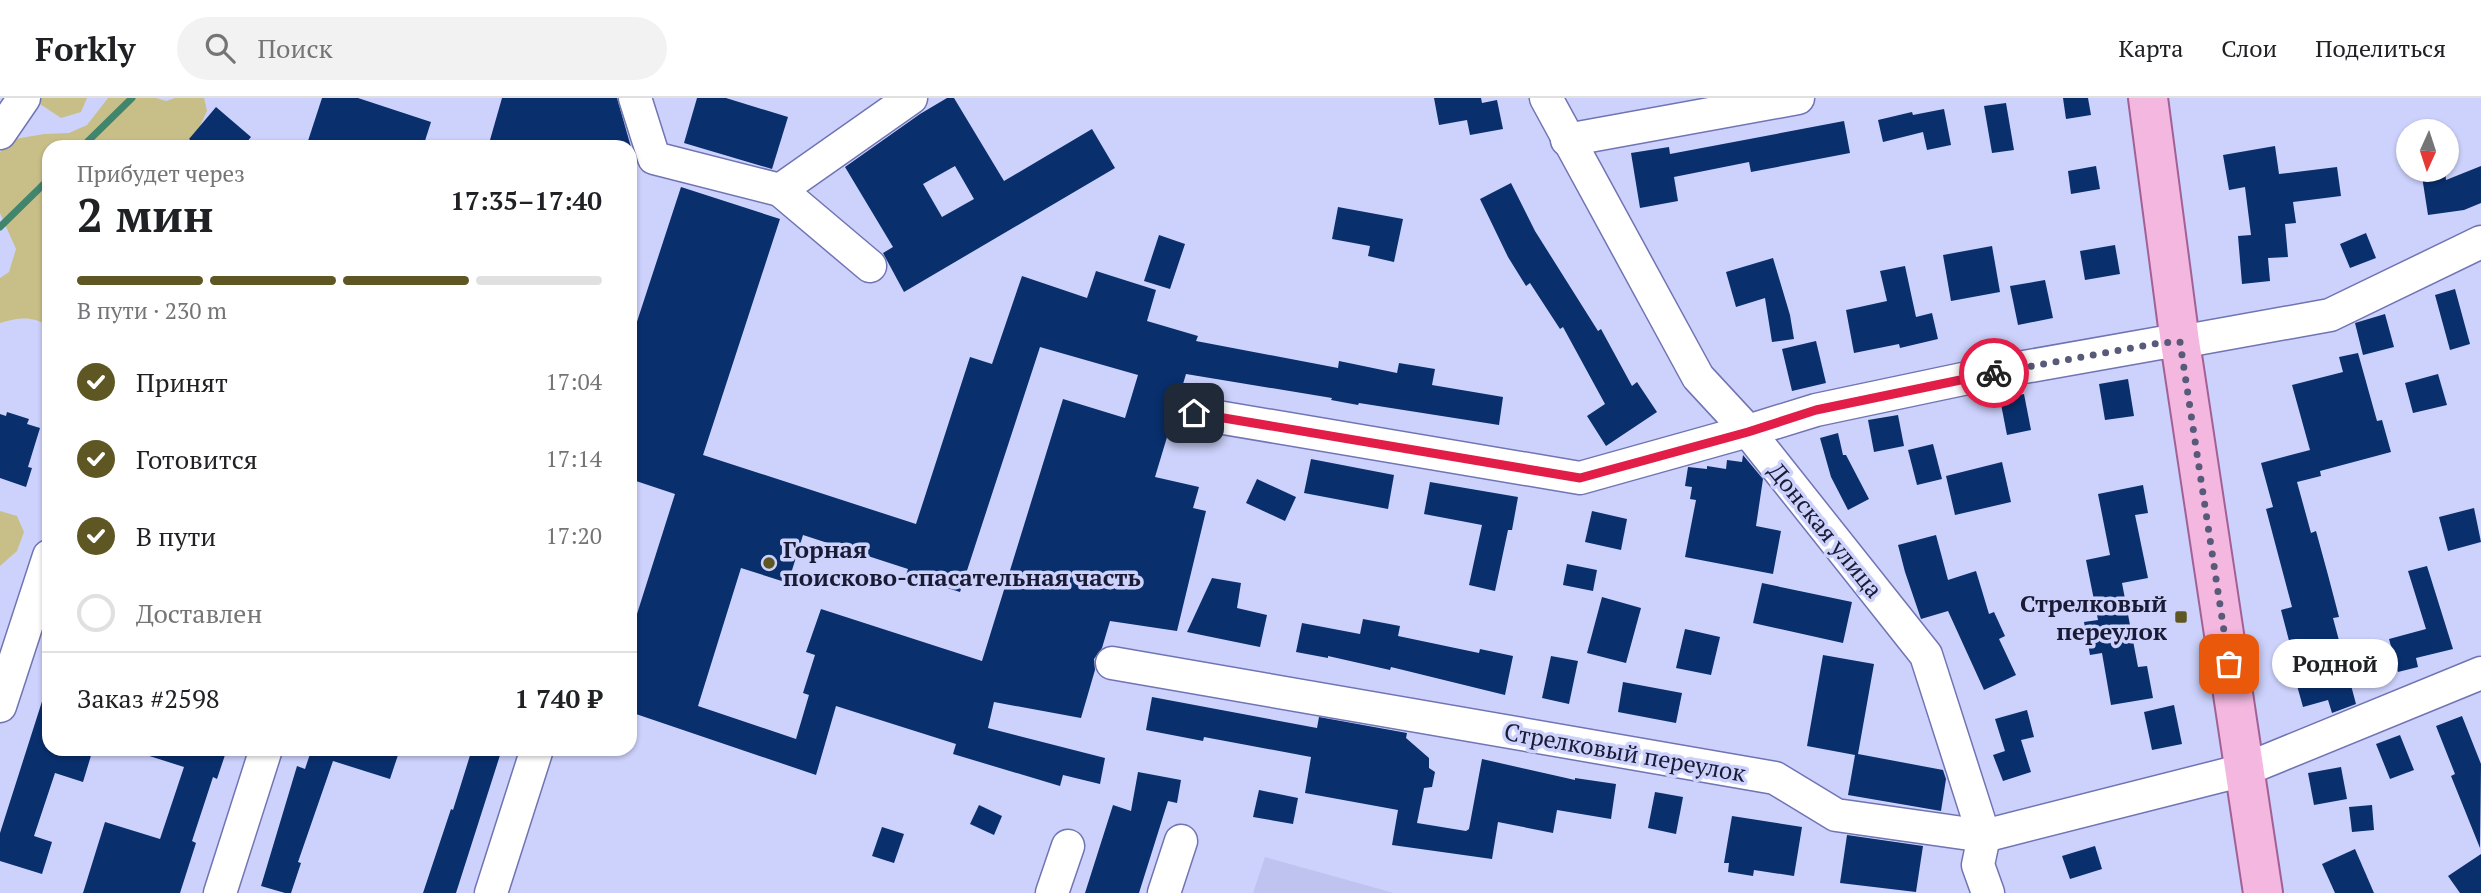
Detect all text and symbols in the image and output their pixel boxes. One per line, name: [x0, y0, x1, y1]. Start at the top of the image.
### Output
search box: [177, 17, 667, 80]
text: Forkly: [35, 27, 135, 70]
icon: search: [201, 29, 239, 67]
text: Поиск: [257, 31, 333, 65]
text: Карта: [2118, 32, 2183, 64]
text: Слои: [2221, 32, 2277, 64]
text: Поделиться: [2315, 32, 2446, 64]
north arrow: [2396, 119, 2459, 182]
map controls: [2396, 119, 2459, 182]
text: Прибудет через: [77, 158, 245, 189]
text: 17:35–17:40: [450, 183, 602, 217]
text: 2 мин: [77, 184, 214, 245]
text: В пути · 230 m: [77, 295, 227, 326]
courier: [1959, 338, 2029, 408]
icon: bike: [1975, 354, 2013, 392]
icon: check: [77, 363, 115, 401]
text: Принят: [136, 365, 228, 399]
text: 17:04: [545, 366, 602, 397]
pin: [1164, 383, 1224, 443]
icon: home: [1175, 394, 1213, 432]
icon: check: [77, 440, 115, 478]
text: Готовится: [136, 442, 258, 476]
text: 17:14: [545, 443, 602, 474]
street label: Донская улица: [1762, 456, 1890, 604]
icon: check: [77, 517, 115, 555]
text: В пути: [136, 519, 216, 553]
text: 17:20: [545, 520, 602, 551]
place label: Горная поисково-спасательная часть: [783, 533, 1141, 593]
marker: Горная поисково-спасательная часть: [761, 555, 777, 571]
place label: Стрелковый переулок: [2020, 587, 2168, 647]
text: Доставлен: [136, 596, 262, 630]
marker: Стрелковый переулок: [2173, 609, 2189, 625]
pin: [2199, 634, 2259, 694]
callout: Родной: [2271, 640, 2397, 688]
icon: bag: [2210, 645, 2248, 683]
text: Родной: [2292, 648, 2378, 679]
text: Заказ #2598: [77, 681, 220, 715]
text: 1 740 ₽: [515, 681, 602, 715]
street label: Стрелковый переулок: [1502, 715, 1748, 789]

